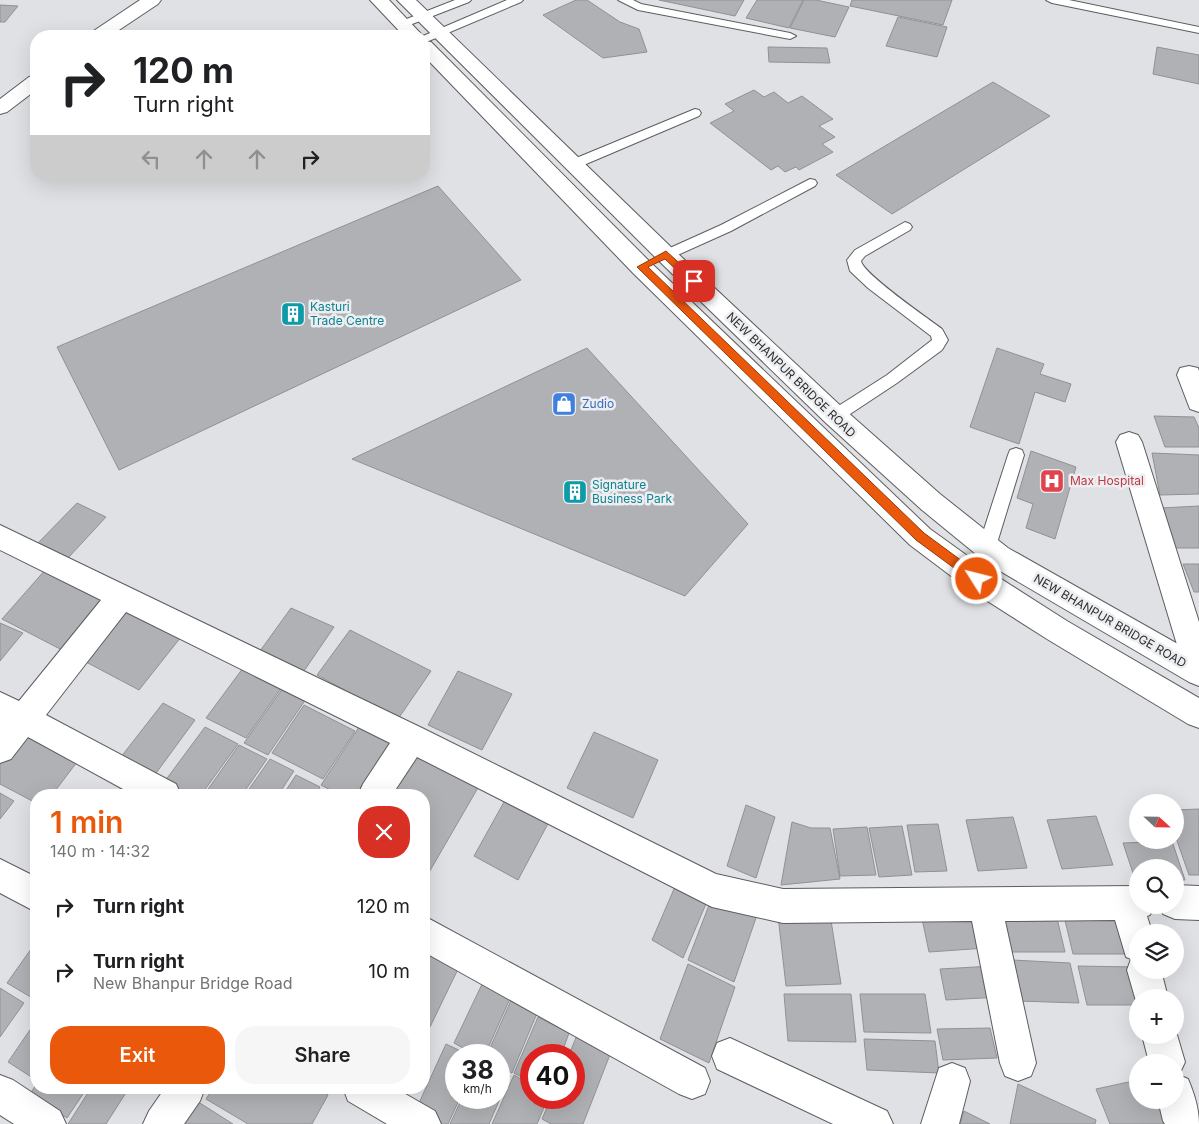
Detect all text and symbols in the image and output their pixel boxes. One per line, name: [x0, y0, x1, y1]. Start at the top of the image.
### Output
text: 120 m: [133, 49, 234, 91]
icon: right: [50, 50, 115, 115]
text: Turn right: [133, 91, 234, 117]
icon: left: [137, 145, 165, 173]
icon: ahead: [190, 145, 218, 173]
icon: ahead: [243, 145, 271, 173]
icon: right: [296, 145, 324, 173]
pin: [673, 260, 715, 302]
icon: arrive: [680, 267, 708, 295]
place label: Kasturi Trade Centre: [310, 299, 384, 328]
building icon: Kasturi Trade Centre: [280, 301, 306, 327]
street label: NEW BHANPUR BRIDGE ROAD: [724, 309, 859, 440]
shop icon: Zudio: [551, 391, 577, 417]
place label: Zudio: [582, 396, 614, 411]
hospital icon: Max Hospital: [1039, 468, 1065, 494]
place label: Max Hospital: [1070, 473, 1144, 488]
place label: Signature Business Park: [592, 477, 672, 506]
building icon: Signature Business Park: [562, 479, 588, 505]
position arrow: [950, 552, 1002, 604]
street label: NEW BHANPUR BRIDGE ROAD: [1031, 571, 1189, 670]
north arrow: [1129, 794, 1184, 849]
map controls: [1129, 794, 1184, 1109]
text: 1 min: [50, 804, 123, 840]
button: close: [358, 806, 410, 858]
text: 140 m · 14:32: [50, 841, 150, 861]
button: search: [1129, 859, 1184, 914]
icon: right: [50, 893, 78, 921]
text: Turn right: [93, 895, 184, 918]
text: 120 m: [357, 895, 410, 918]
button: layers: [1129, 924, 1184, 979]
text: Turn right: [93, 950, 184, 973]
icon: right: [50, 958, 78, 986]
text: 10 m: [368, 960, 410, 983]
text: New Bhanpur Bridge Road: [93, 973, 292, 993]
button: +: [1129, 989, 1184, 1044]
button: Exit: [50, 1026, 225, 1084]
button: Share: [235, 1026, 410, 1084]
speed limit sign: 40: [520, 1044, 585, 1109]
button: −: [1129, 1054, 1184, 1109]
text: 38: [461, 1055, 494, 1085]
text: km/h: [463, 1081, 492, 1096]

